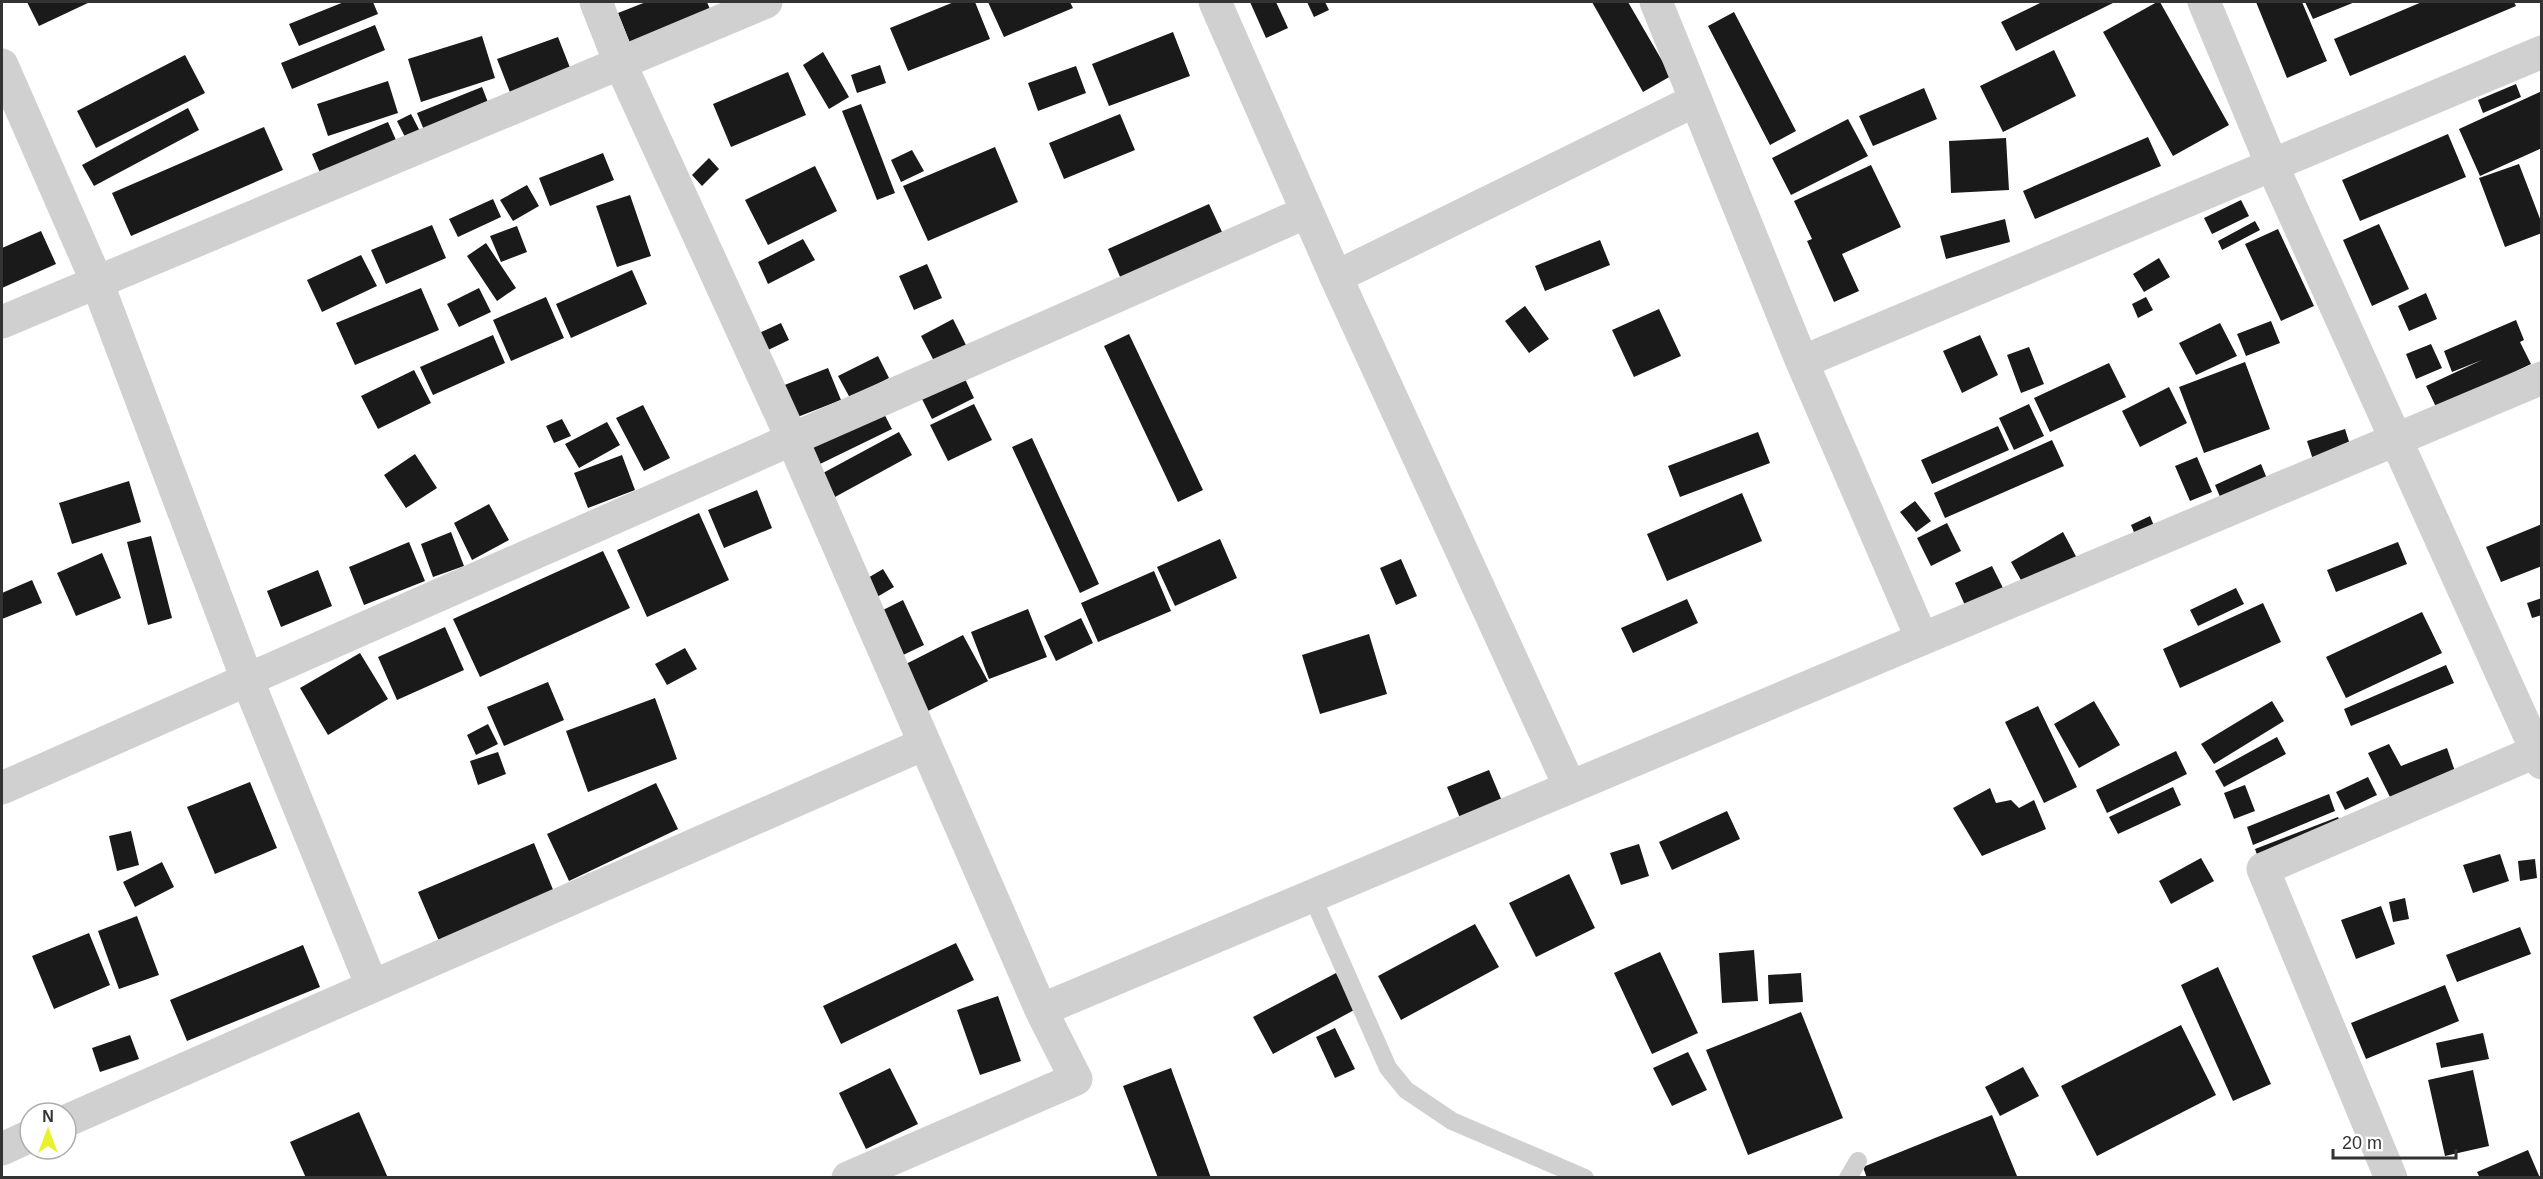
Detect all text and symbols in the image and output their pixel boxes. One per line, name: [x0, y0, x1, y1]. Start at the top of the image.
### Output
north arrow: [18, 1101, 78, 1161]
text: N: [42, 1108, 54, 1125]
scale bar: [2333, 1122, 2456, 1160]
text: 20 m: [2342, 1133, 2382, 1153]

